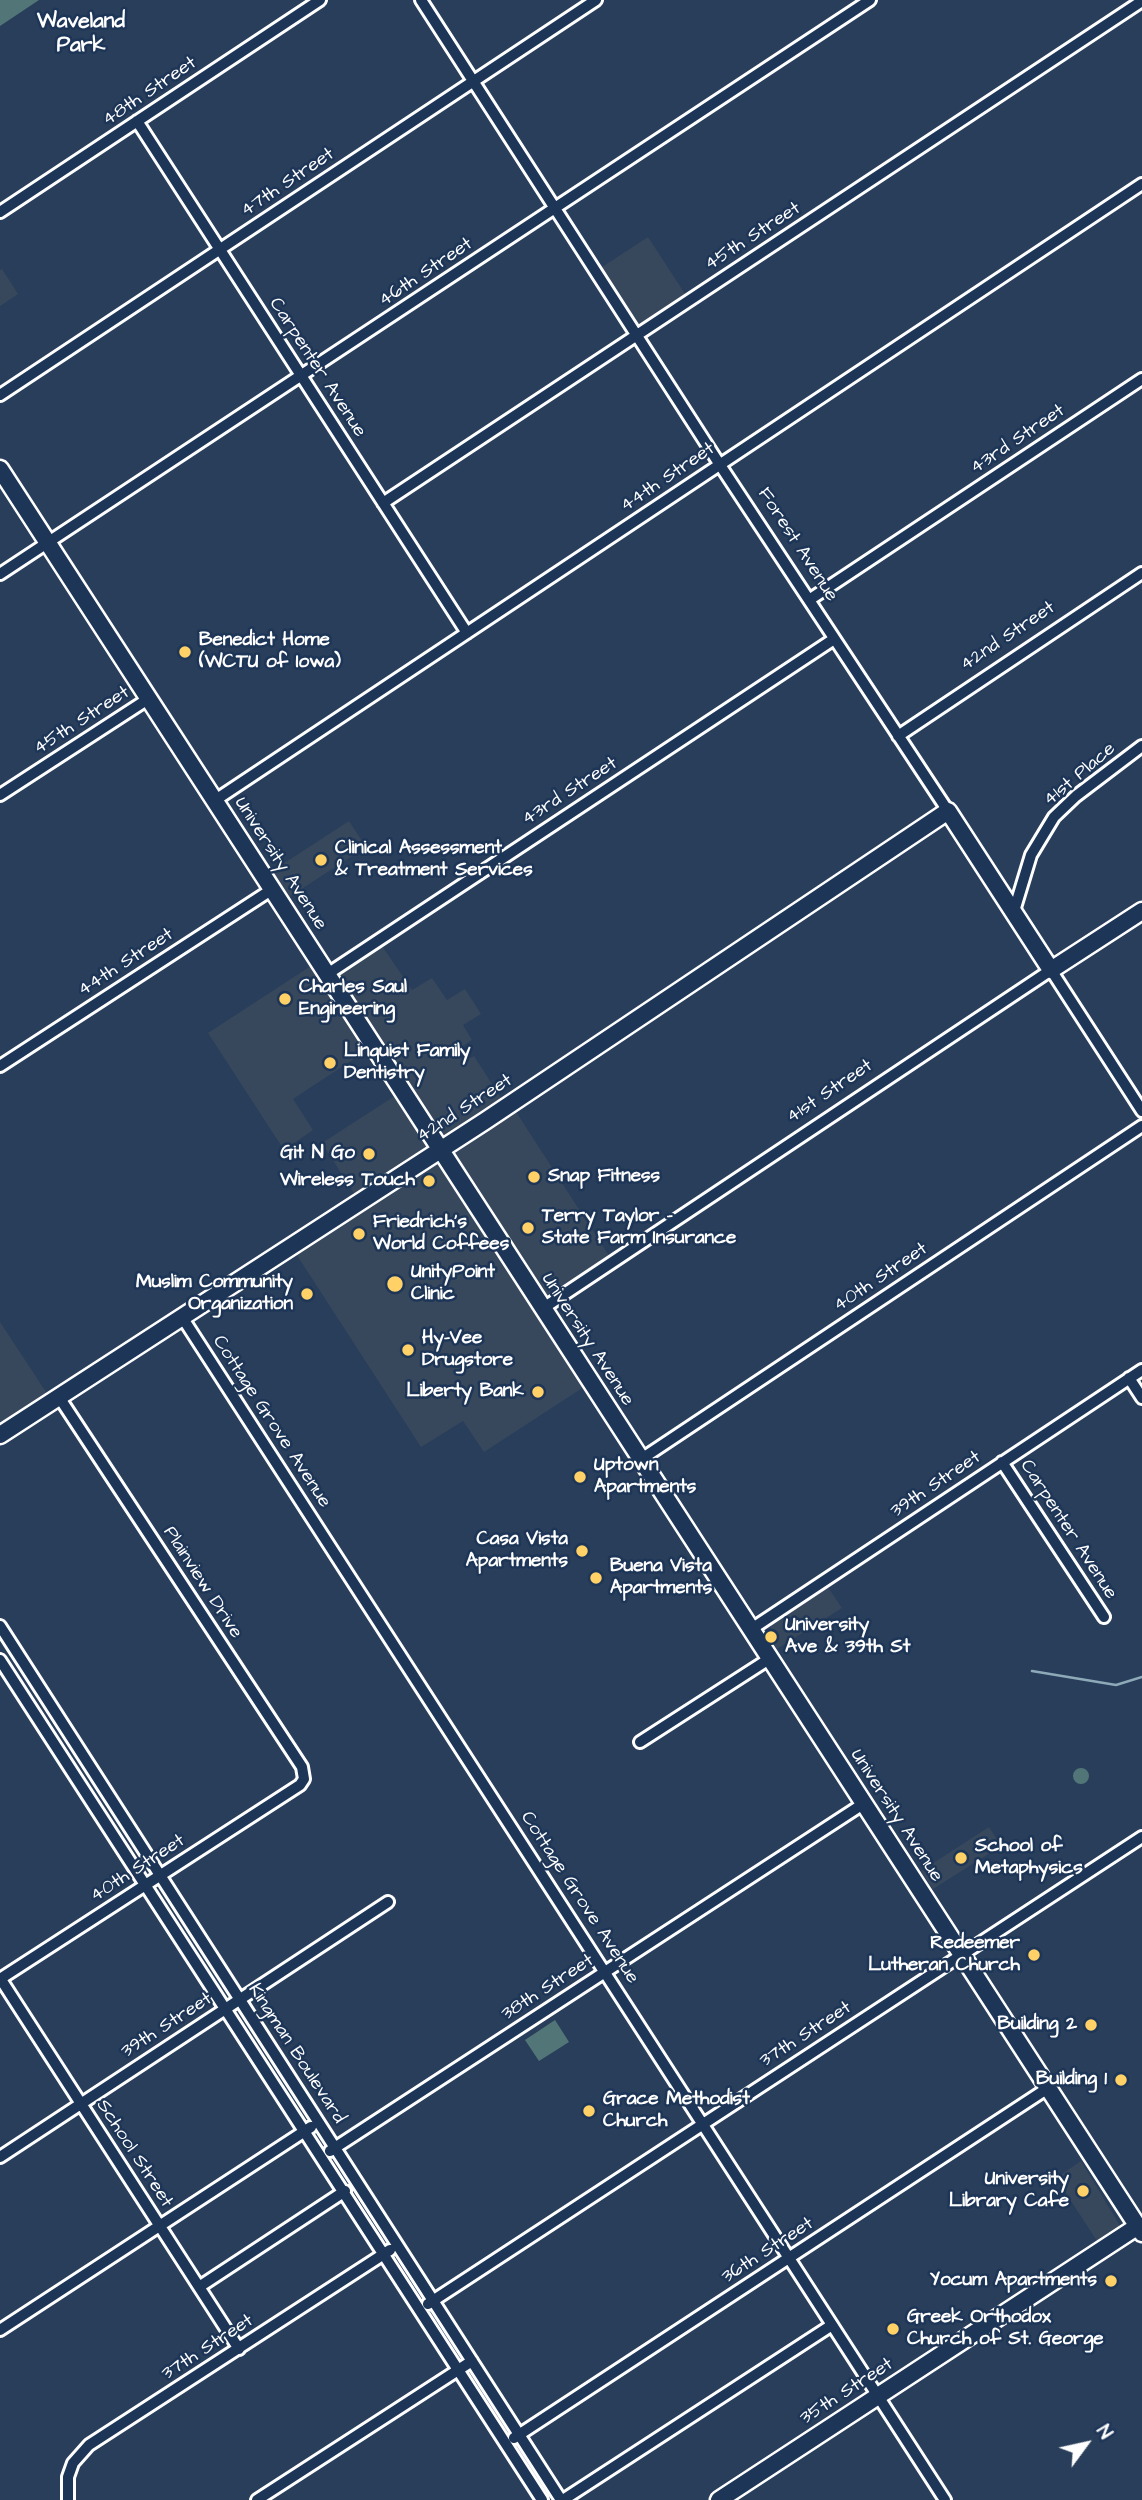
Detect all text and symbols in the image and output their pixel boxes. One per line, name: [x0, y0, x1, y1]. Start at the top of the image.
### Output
district label: Waveland Park: [37, 10, 125, 60]
street label: 48th Street: [99, 52, 201, 132]
street label: 47th Street: [237, 143, 339, 223]
street label: 45th Street: [701, 198, 805, 276]
street label: 46th Street: [375, 233, 477, 313]
street label: Carpenter Avenue: [263, 294, 371, 442]
street label: 43rd Street: [966, 400, 1070, 480]
street label: 44th Street: [616, 438, 720, 518]
street label: Forest Avenue: [752, 484, 842, 606]
street label: 42nd Street: [956, 597, 1060, 677]
place label: Benedict Home (WCTU of Iowa): [199, 630, 341, 674]
marker: Benedict Home (WCTU of Iowa): [177, 644, 193, 660]
street label: 45th Street: [30, 682, 134, 760]
street label: 41st Place: [1039, 738, 1121, 812]
street label: 43rd Street: [518, 753, 622, 831]
street label: University Avenue: [229, 793, 331, 935]
place label: Clinical Assessment & Treatment Services: [335, 838, 533, 882]
marker: Clinical Assessment & Treatment Services: [313, 852, 329, 868]
street label: 44th Street: [74, 924, 178, 1002]
place label: Charles Saul Engineering: [299, 977, 407, 1021]
marker: Charles Saul Engineering: [277, 991, 293, 1007]
place label: Linquist Family Dentistry: [344, 1041, 471, 1085]
marker: Linquist Family Dentistry: [322, 1055, 338, 1071]
street label: 41st Street: [783, 1055, 877, 1129]
street label: 42nd Street: [413, 1070, 517, 1148]
place label: Git N Go: [280, 1143, 355, 1165]
marker: Git N Go: [361, 1146, 377, 1162]
place label: Snap Fitness: [548, 1166, 660, 1188]
marker: Snap Fitness: [526, 1169, 542, 1185]
place label: Wireless Touch: [280, 1170, 415, 1192]
marker: Wireless Touch: [421, 1173, 437, 1189]
place label: Terry Taylor - State Farm Insurance: [542, 1206, 736, 1250]
place label: Friedrich's World Coffees: [373, 1212, 509, 1256]
marker: Terry Taylor - State Farm Insurance: [520, 1220, 536, 1236]
marker: Friedrich's World Coffees: [351, 1226, 367, 1242]
street label: 40th Street: [830, 1238, 932, 1318]
place label: UnityPoint Clinic: [411, 1262, 495, 1306]
street label: University Avenue: [536, 1269, 638, 1411]
place label: Muslim Community Organization: [136, 1272, 293, 1316]
marker: UnityPoint Clinic: [385, 1274, 405, 1294]
marker: Muslim Community Organization: [299, 1286, 315, 1302]
place label: Hy-Vee Drugstore: [422, 1328, 513, 1372]
street label: Cottage Grove Avenue: [207, 1332, 335, 1512]
marker: Hy-Vee Drugstore: [400, 1342, 416, 1358]
place label: Liberty Bank: [406, 1381, 524, 1403]
marker: Liberty Bank: [530, 1384, 546, 1400]
street label: 39th Street: [887, 1447, 985, 1523]
place label: Uptown Apartments: [594, 1455, 696, 1499]
street label: Carpenter Avenue: [1014, 1456, 1122, 1604]
marker: Uptown Apartments: [572, 1469, 588, 1485]
street label: Plainview Drive: [157, 1523, 247, 1643]
place label: Casa Vista Apartments: [466, 1529, 568, 1573]
marker: Casa Vista Apartments: [574, 1543, 590, 1559]
place label: Buena Vista Apartments: [610, 1556, 712, 1600]
marker: Buena Vista Apartments: [588, 1570, 604, 1586]
place label: University Ave & 39th St: [785, 1615, 910, 1659]
marker: University Ave & 39th St: [763, 1629, 779, 1645]
street label: University Avenue: [845, 1745, 947, 1887]
street label: Cottage Grove Avenue: [515, 1808, 643, 1988]
street label: 40th Street: [86, 1830, 190, 1908]
place label: School of Metaphysics: [975, 1836, 1083, 1880]
marker: School of Metaphysics: [953, 1850, 969, 1866]
place label: Redeemer Lutheran Church: [868, 1933, 1020, 1977]
marker: Redeemer Lutheran Church: [1026, 1947, 1042, 1963]
street label: 38th Street: [498, 1950, 598, 2026]
street label: Kingman Boulevard: [242, 1980, 350, 2128]
street label: 39th Street: [117, 1988, 217, 2064]
street label: 37th Street: [756, 1997, 856, 2073]
place label: Building 2: [998, 2014, 1077, 2036]
marker: Building 2: [1083, 2017, 1099, 2033]
place label: Building 1: [1036, 2069, 1107, 2091]
marker: Building 1: [1113, 2072, 1129, 2088]
place label: Grace Methodist Church: [603, 2089, 750, 2133]
street label: School Street: [91, 2096, 177, 2212]
marker: Grace Methodist Church: [581, 2103, 597, 2119]
place label: University Library Cafe: [949, 2169, 1069, 2213]
marker: University Library Cafe: [1075, 2183, 1091, 2199]
street label: 36th Street: [718, 2213, 818, 2289]
place label: Yocum Apartments: [930, 2270, 1097, 2292]
marker: Yocum Apartments: [1103, 2273, 1119, 2289]
place label: Greek Orthodox Church of St. George: [907, 2307, 1103, 2351]
street label: 37th Street: [158, 2310, 258, 2386]
marker: Greek Orthodox Church of St. George: [885, 2321, 901, 2337]
street label: 35th Street: [796, 2353, 898, 2431]
north arrow: [1051, 2409, 1121, 2479]
text: N: [1089, 2420, 1119, 2445]

